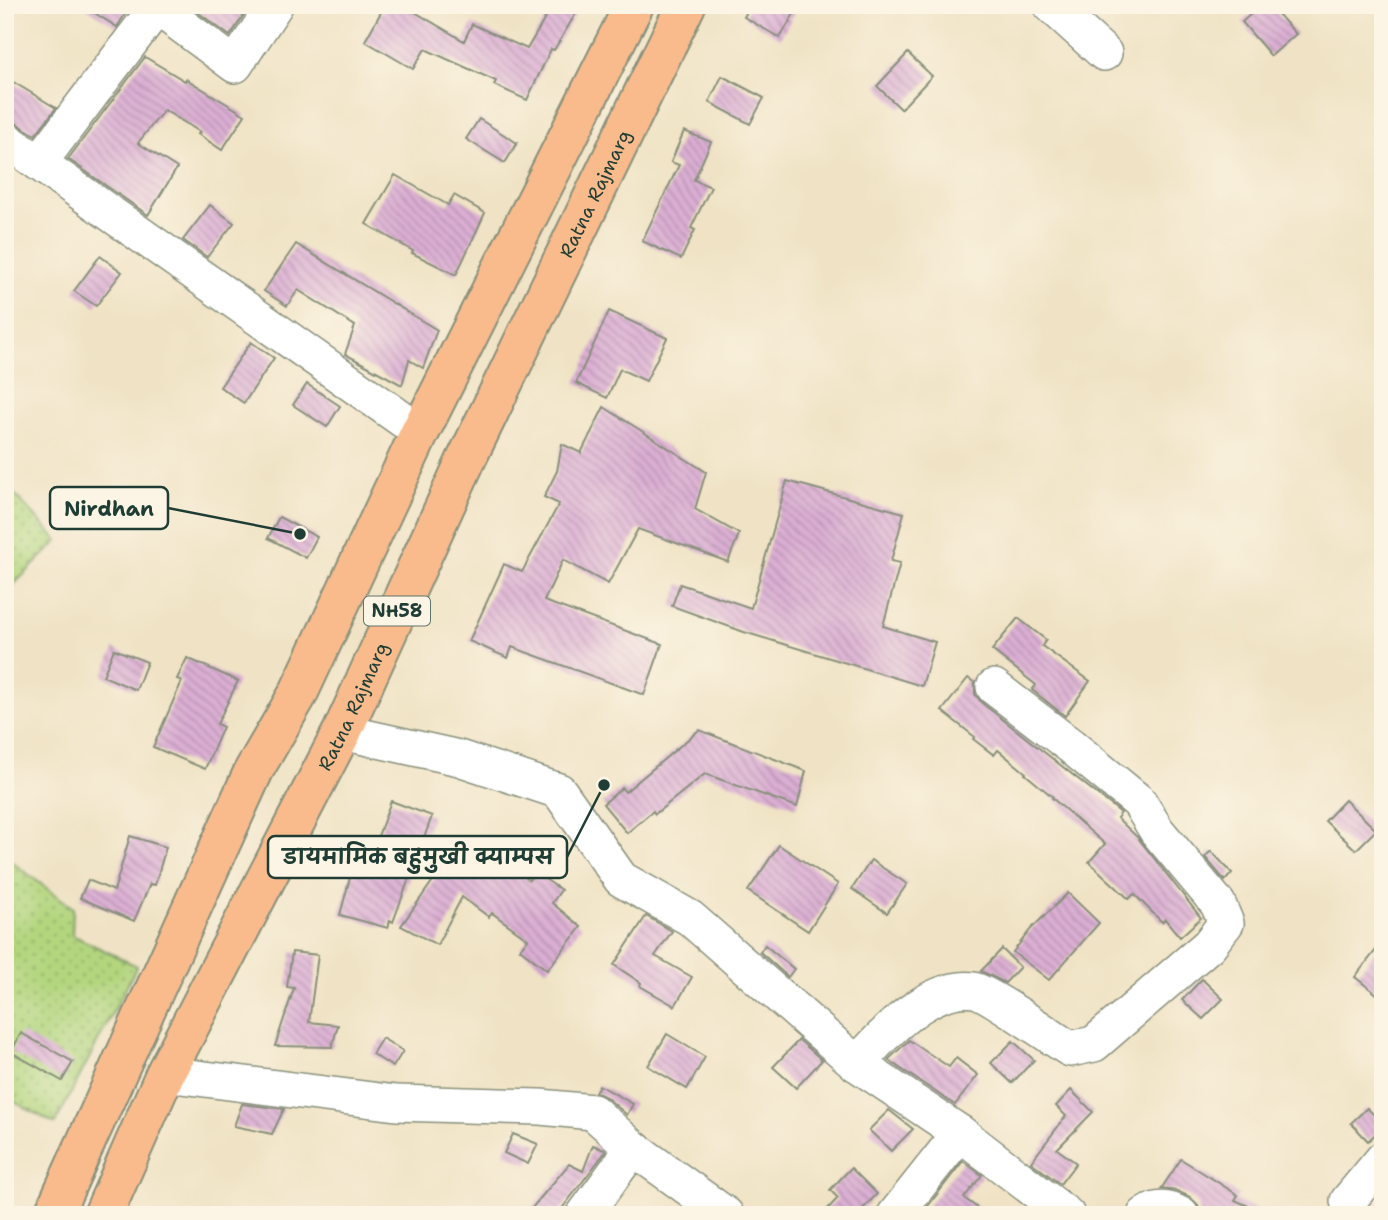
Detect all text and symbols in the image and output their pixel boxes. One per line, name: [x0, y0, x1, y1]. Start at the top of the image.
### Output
street label: Ratna Rajmarg: [553, 125, 636, 262]
callout: Nirdhan: [50, 487, 168, 529]
text: Nirdhan: [64, 495, 154, 523]
road number: NH58: [364, 596, 430, 626]
street label: Ratna Rajmarg: [312, 638, 394, 775]
callout: डायमामिक बहुमुखी क्याम्पस: [268, 836, 567, 878]
text: डायमामिक बहुमुखी क्याम्पस: [281, 841, 556, 874]

